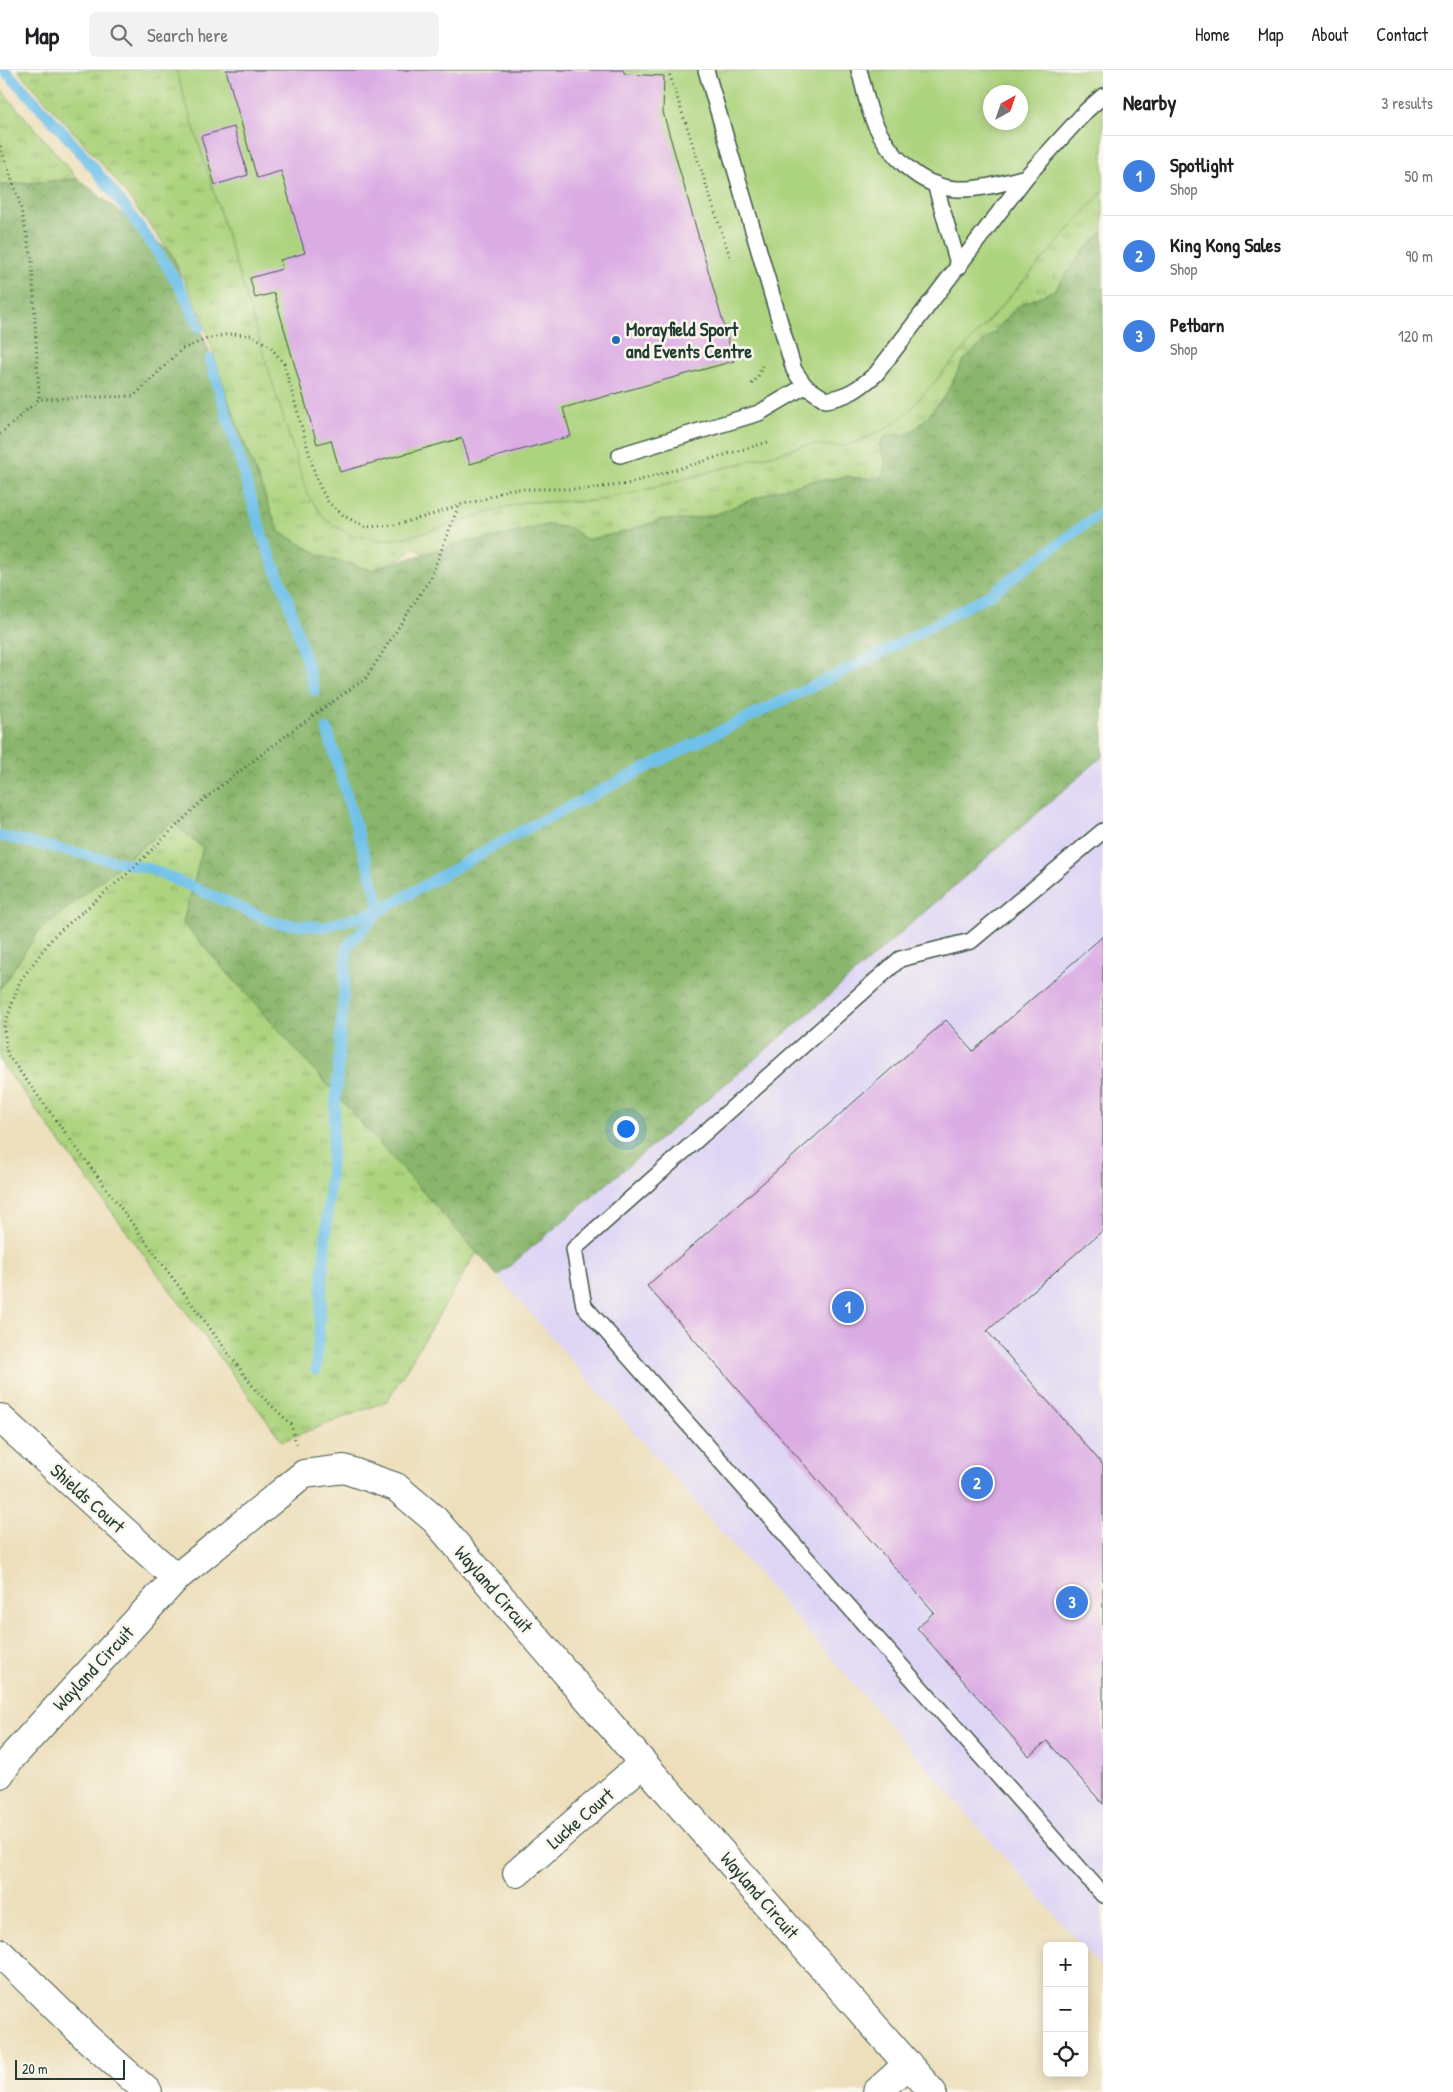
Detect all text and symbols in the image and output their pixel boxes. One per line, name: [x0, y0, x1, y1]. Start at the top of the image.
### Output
search box: [89, 12, 439, 57]
text: Map: [25, 19, 59, 51]
icon: search: [107, 21, 135, 49]
text: Search here: [147, 22, 228, 48]
text: Home: [1195, 22, 1230, 47]
text: Map: [1258, 22, 1283, 47]
text: About: [1311, 22, 1348, 47]
text: Contact: [1376, 22, 1428, 47]
north arrow: [983, 85, 1028, 130]
text: Nearby: [1123, 88, 1176, 117]
text: 3 results: [1381, 92, 1433, 114]
text: Spotlight: [1170, 152, 1233, 178]
text: 1: [1136, 165, 1142, 187]
text: 50 m: [1405, 165, 1433, 187]
text: Shop: [1170, 178, 1197, 200]
text: King Kong Sales: [1170, 232, 1281, 258]
text: 2: [1135, 245, 1143, 267]
text: 90 m: [1405, 245, 1433, 267]
text: Shop: [1170, 258, 1197, 280]
text: Petbarn: [1170, 312, 1224, 338]
place label: Morayfield Sport and Events Centre: [626, 316, 753, 364]
text: 3: [1135, 325, 1143, 347]
text: 120 m: [1398, 325, 1433, 347]
marker: Morayfield Sport and Events Centre: [610, 334, 622, 346]
text: Shop: [1170, 338, 1197, 360]
your location: [613, 1116, 639, 1142]
pin: 1: [832, 1288, 864, 1326]
street label: Shields Court: [45, 1457, 131, 1539]
pin: 2: [961, 1464, 993, 1502]
street label: Wayland Circuit: [449, 1540, 539, 1639]
pin: 3: [1056, 1583, 1088, 1621]
street label: Wayland Circuit: [47, 1619, 140, 1716]
street label: Lucke Court: [541, 1781, 620, 1855]
street label: Wayland Circuit: [715, 1846, 805, 1945]
map controls: [1043, 1942, 1088, 2077]
button: +: [1043, 1942, 1088, 1987]
button: −: [1043, 1987, 1088, 2032]
button: locate: [1043, 2032, 1088, 2077]
scale bar: [15, 2057, 125, 2080]
text: 20 m: [22, 2059, 48, 2078]

